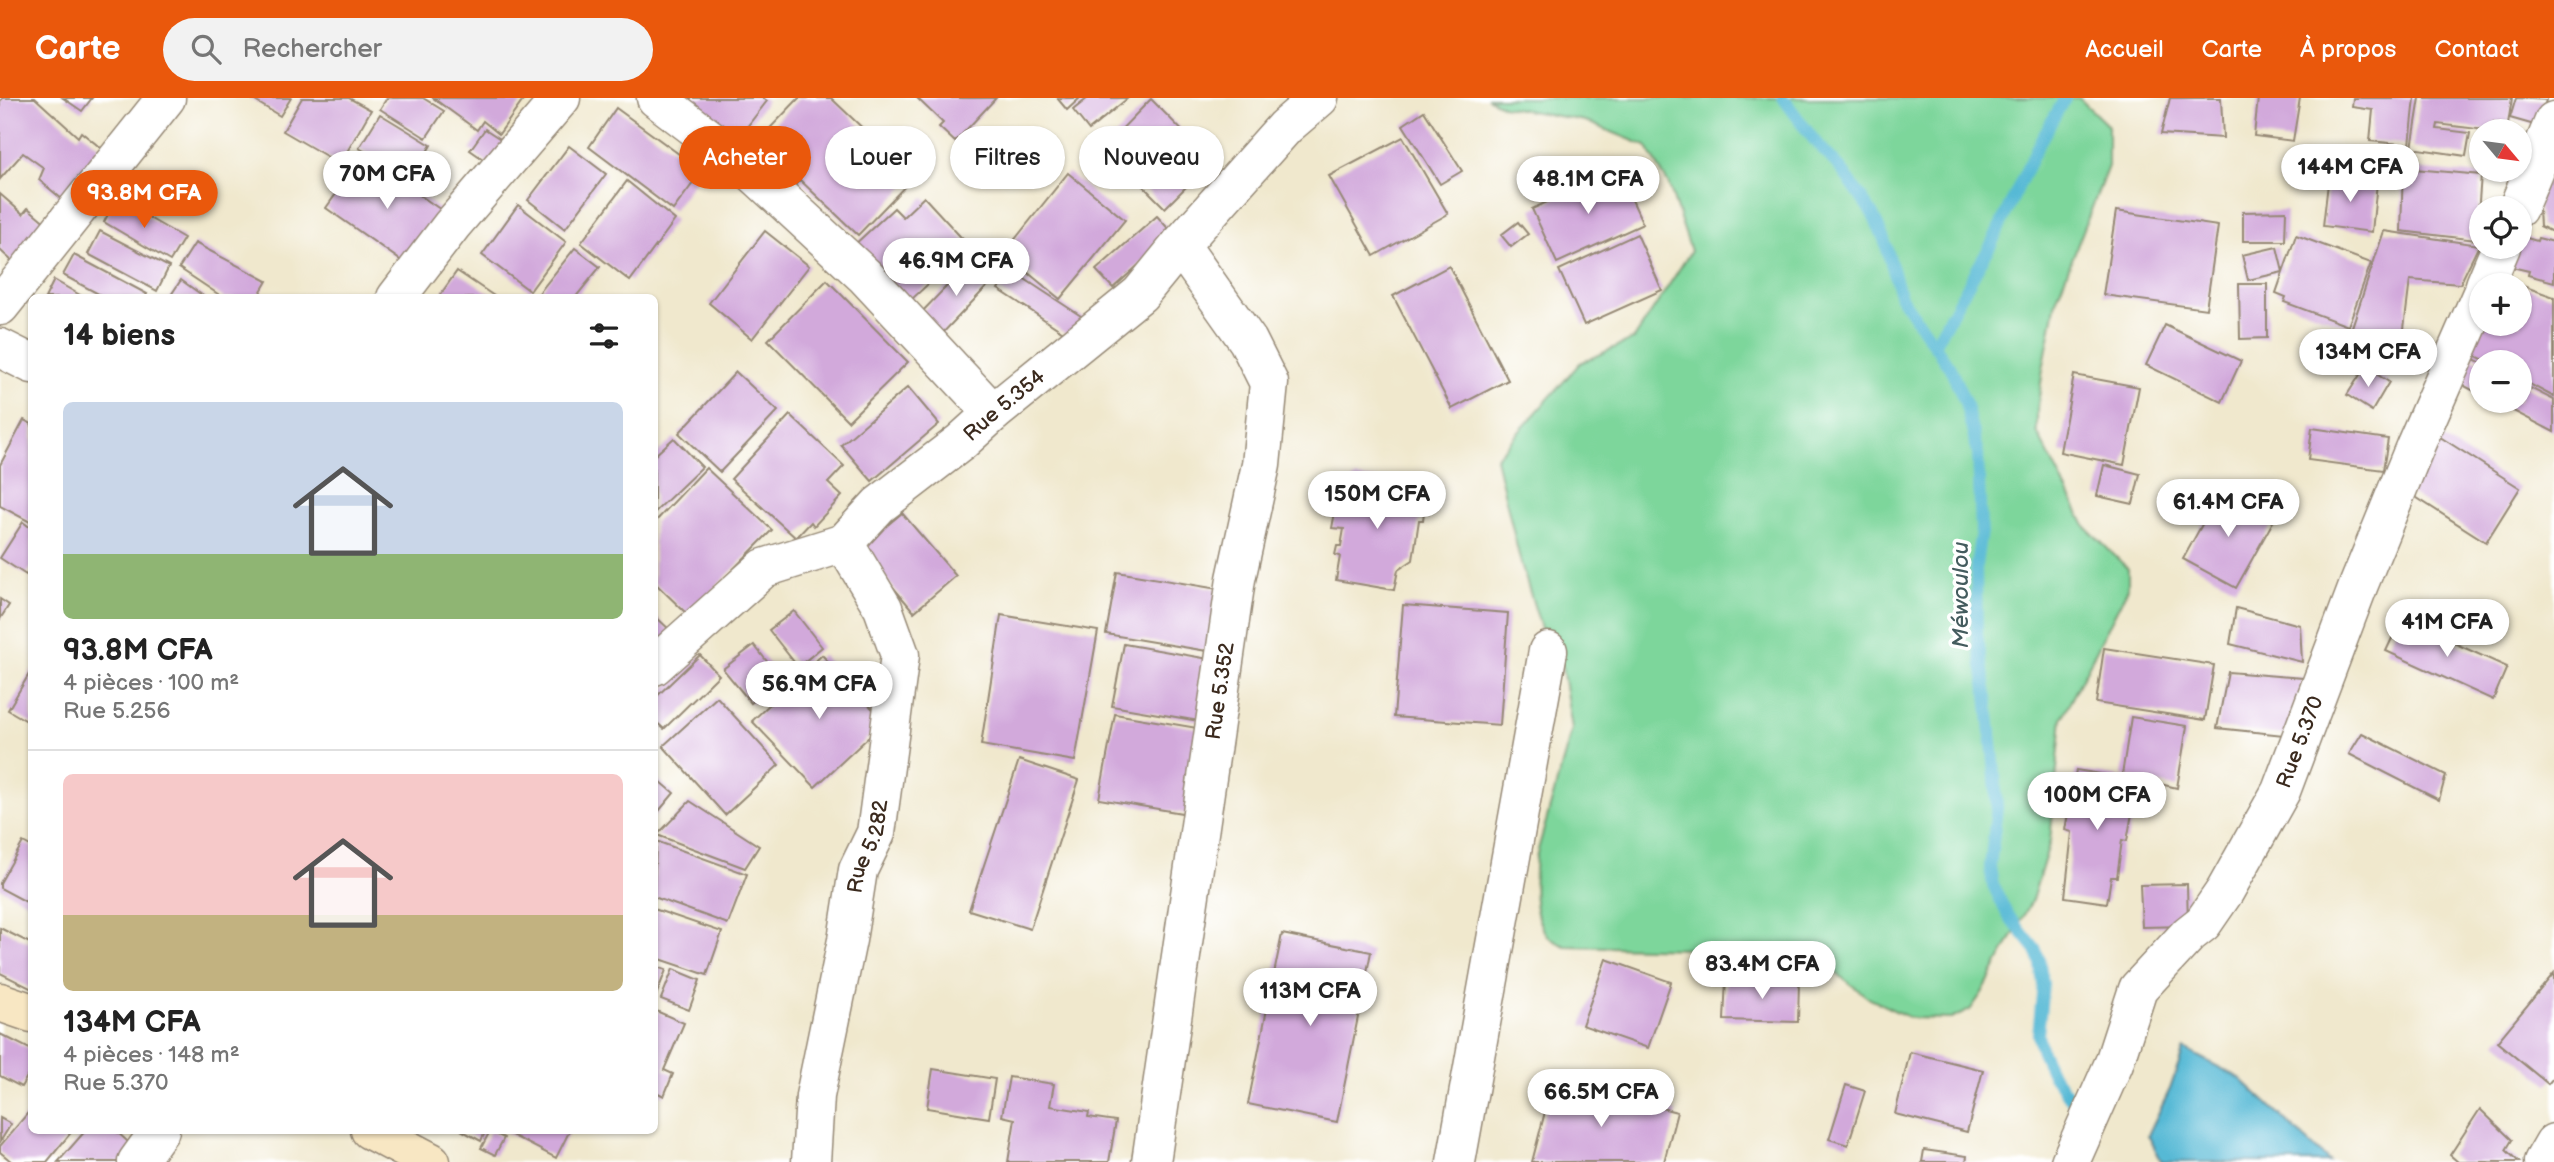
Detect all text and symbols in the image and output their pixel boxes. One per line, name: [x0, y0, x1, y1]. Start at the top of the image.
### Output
search box: [163, 18, 653, 81]
text: Carte: [35, 29, 121, 69]
icon: search: [187, 30, 225, 68]
text: Rechercher: [243, 34, 382, 65]
text: Accueil: [2085, 35, 2164, 64]
text: Carte: [2202, 35, 2262, 64]
text: À propos: [2300, 35, 2396, 64]
text: Contact: [2434, 35, 2519, 64]
north arrow: [2469, 119, 2532, 182]
map controls: [2469, 119, 2532, 413]
chip: Acheter: [679, 126, 811, 189]
chip: Louer: [825, 126, 936, 189]
chip: Filtres: [950, 126, 1065, 189]
chip: Nouveau: [1079, 126, 1224, 189]
pin: 144M CFA: [2278, 144, 2422, 204]
pin: 70M CFA: [322, 152, 452, 211]
text: 144M CFA: [2297, 153, 2403, 181]
pin: 48.1M CFA: [1508, 156, 1668, 216]
text: 70M CFA: [339, 160, 435, 188]
text: 48.1M CFA: [1533, 165, 1643, 193]
pin: 93.8M CFA: [64, 170, 224, 230]
text: 93.8M CFA: [87, 179, 201, 207]
button: locate: [2469, 196, 2532, 259]
pin: 46.9M CFA: [876, 238, 1036, 298]
text: 46.9M CFA: [899, 247, 1013, 275]
button: +: [2469, 273, 2532, 336]
icon: filters: [585, 317, 623, 355]
text: 14 biens: [63, 318, 175, 354]
pin: 134M CFA: [2296, 330, 2440, 389]
text: 134M CFA: [2315, 338, 2421, 366]
button: −: [2469, 350, 2532, 413]
street label: Rue 5.354: [958, 364, 1050, 447]
icon: home: [280, 448, 406, 574]
pin: 150M CFA: [1305, 472, 1449, 531]
text: 150M CFA: [1324, 480, 1430, 508]
pin: 61.4M CFA: [2148, 480, 2308, 539]
text: 61.4M CFA: [2172, 488, 2284, 516]
water label: Méwoulou: [1947, 542, 1975, 648]
pin: 41M CFA: [2382, 600, 2512, 659]
text: 41M CFA: [2401, 608, 2493, 636]
text: 93.8M CFA: [63, 633, 213, 669]
street label: Rue 5.352: [1201, 640, 1240, 741]
pin: 56.9M CFA: [739, 662, 899, 721]
text: 4 pièces · 100 m²: [63, 669, 239, 697]
text: 56.9M CFA: [762, 670, 876, 698]
street label: Rue 5.370: [2271, 692, 2329, 792]
text: Rue 5.256: [63, 697, 170, 725]
pin: 100M CFA: [2025, 772, 2169, 832]
text: 100M CFA: [2043, 781, 2151, 809]
street label: Rue 5.282: [843, 797, 893, 895]
icon: home: [280, 820, 406, 946]
pin: 83.4M CFA: [1682, 942, 1842, 1001]
text: 83.4M CFA: [1705, 950, 1819, 978]
pin: 113M CFA: [1238, 968, 1382, 1028]
text: 113M CFA: [1259, 977, 1361, 1005]
text: 134M CFA: [63, 1005, 201, 1041]
text: 4 pièces · 148 m²: [63, 1041, 240, 1069]
text: Rue 5.370: [63, 1069, 169, 1097]
pin: 66.5M CFA: [1521, 1070, 1681, 1129]
text: 66.5M CFA: [1543, 1078, 1659, 1106]

